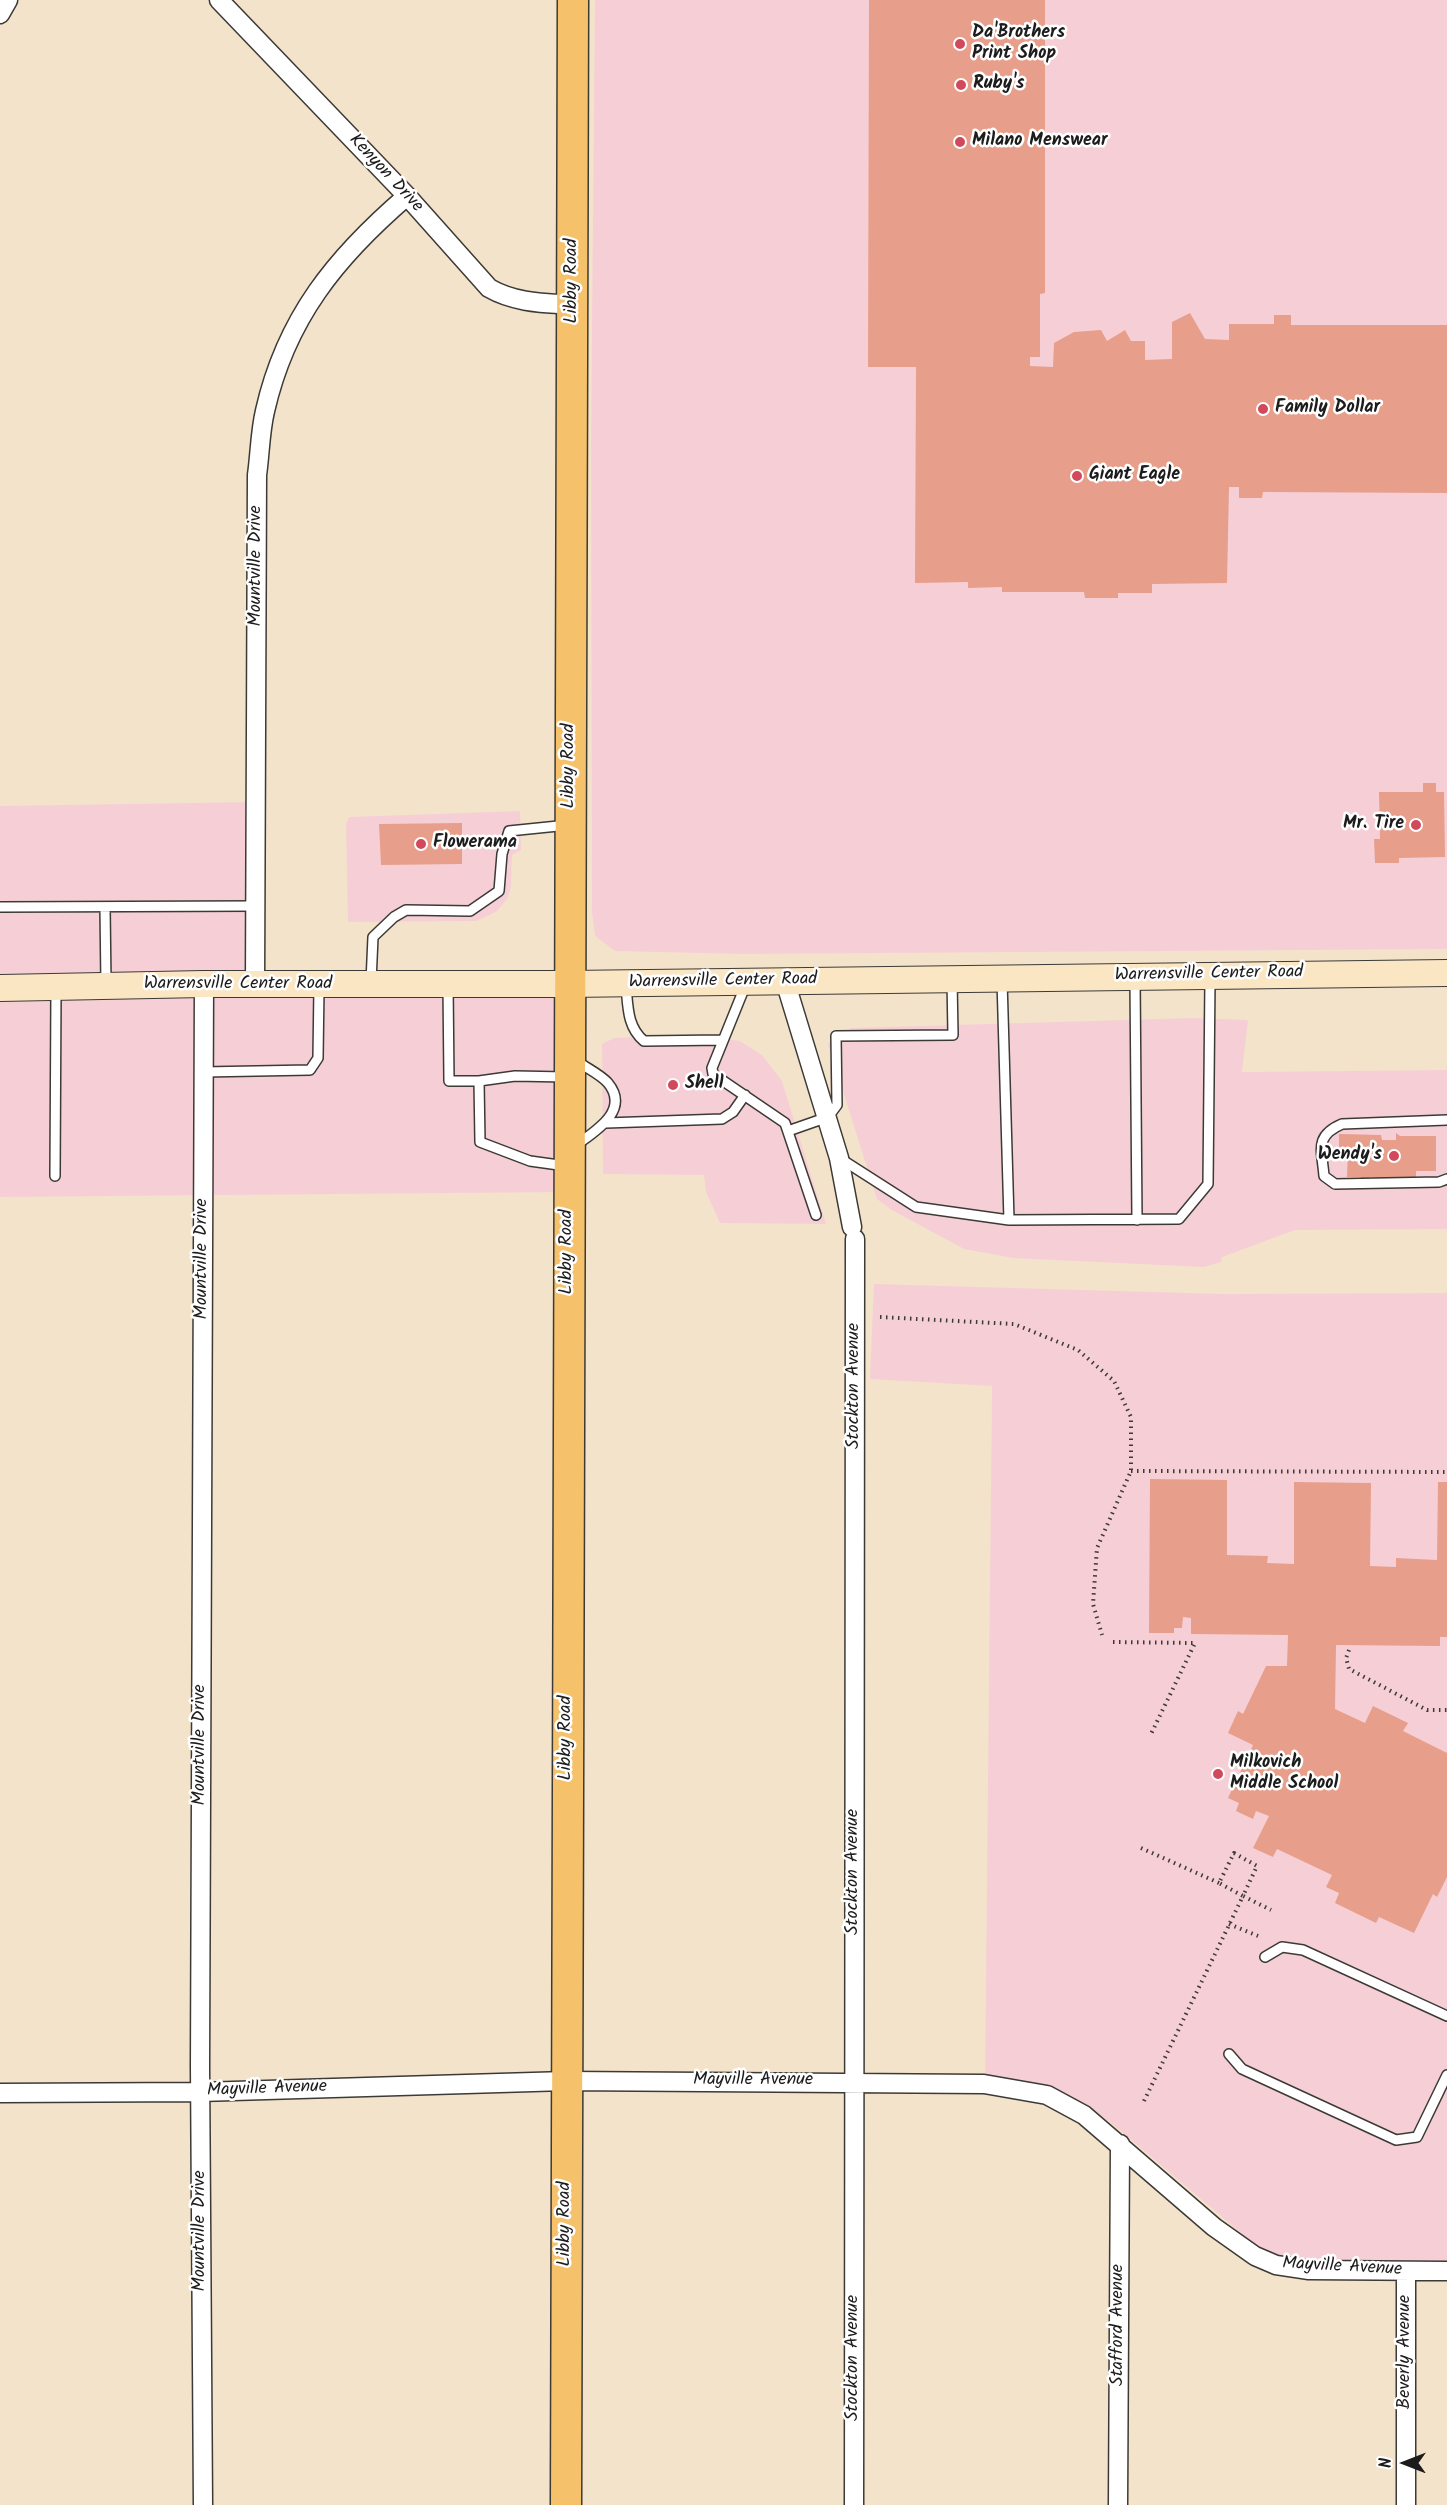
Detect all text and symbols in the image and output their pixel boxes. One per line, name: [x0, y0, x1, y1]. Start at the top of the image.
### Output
place label: Da'Brothers Print Shop: [972, 23, 1065, 66]
marker: Da'Brothers Print Shop: [953, 37, 967, 51]
place label: Ruby's: [973, 74, 1024, 96]
marker: Ruby's: [954, 78, 968, 92]
street label: Kenyon Drive: [343, 130, 427, 218]
place label: Milano Menswear: [972, 131, 1107, 153]
marker: Milano Menswear: [953, 135, 967, 149]
street label: Libby Road: [562, 239, 584, 323]
place label: Family Dollar: [1275, 398, 1380, 420]
marker: Family Dollar: [1256, 402, 1270, 416]
place label: Giant Eagle: [1089, 465, 1180, 487]
marker: Giant Eagle: [1070, 469, 1084, 483]
street label: Mountville Drive: [246, 505, 268, 627]
street label: Libby Road: [559, 724, 581, 808]
place label: Mr. Tire: [1343, 814, 1404, 836]
marker: Mr. Tire: [1409, 818, 1423, 832]
place label: Flowerama: [433, 833, 517, 855]
marker: Flowerama: [414, 837, 428, 851]
street label: Warrensville Center Road: [1115, 963, 1303, 987]
street label: Warrensville Center Road: [629, 970, 817, 994]
street label: Warrensville Center Road: [144, 974, 332, 996]
place label: Shell: [685, 1074, 723, 1096]
marker: Shell: [666, 1078, 680, 1092]
place label: Wendy's: [1318, 1145, 1382, 1167]
marker: Wendy's: [1387, 1149, 1401, 1163]
street label: Mountville Drive: [192, 1198, 214, 1320]
street label: Libby Road: [557, 1210, 579, 1294]
street label: Stockton Avenue: [844, 1323, 866, 1449]
street label: Mountville Drive: [190, 1684, 212, 1806]
street label: Libby Road: [556, 1696, 578, 1780]
place label: Milkovich Middle School: [1230, 1753, 1338, 1796]
marker: Milkovich Middle School: [1211, 1767, 1225, 1781]
street label: Stockton Avenue: [843, 1809, 865, 1935]
street label: Mayville Avenue: [693, 2070, 813, 2092]
street label: Mayville Avenue: [207, 2077, 327, 2103]
street label: Mountville Drive: [190, 2170, 212, 2292]
street label: Libby Road: [555, 2182, 577, 2266]
street label: Mayville Avenue: [1281, 2254, 1403, 2282]
street label: Stafford Avenue: [1108, 2264, 1130, 2386]
street label: Stockton Avenue: [843, 2295, 865, 2421]
street label: Beverly Avenue: [1395, 2295, 1417, 2409]
north arrow: [1375, 2433, 1435, 2493]
text: N: [1374, 2458, 1399, 2468]

